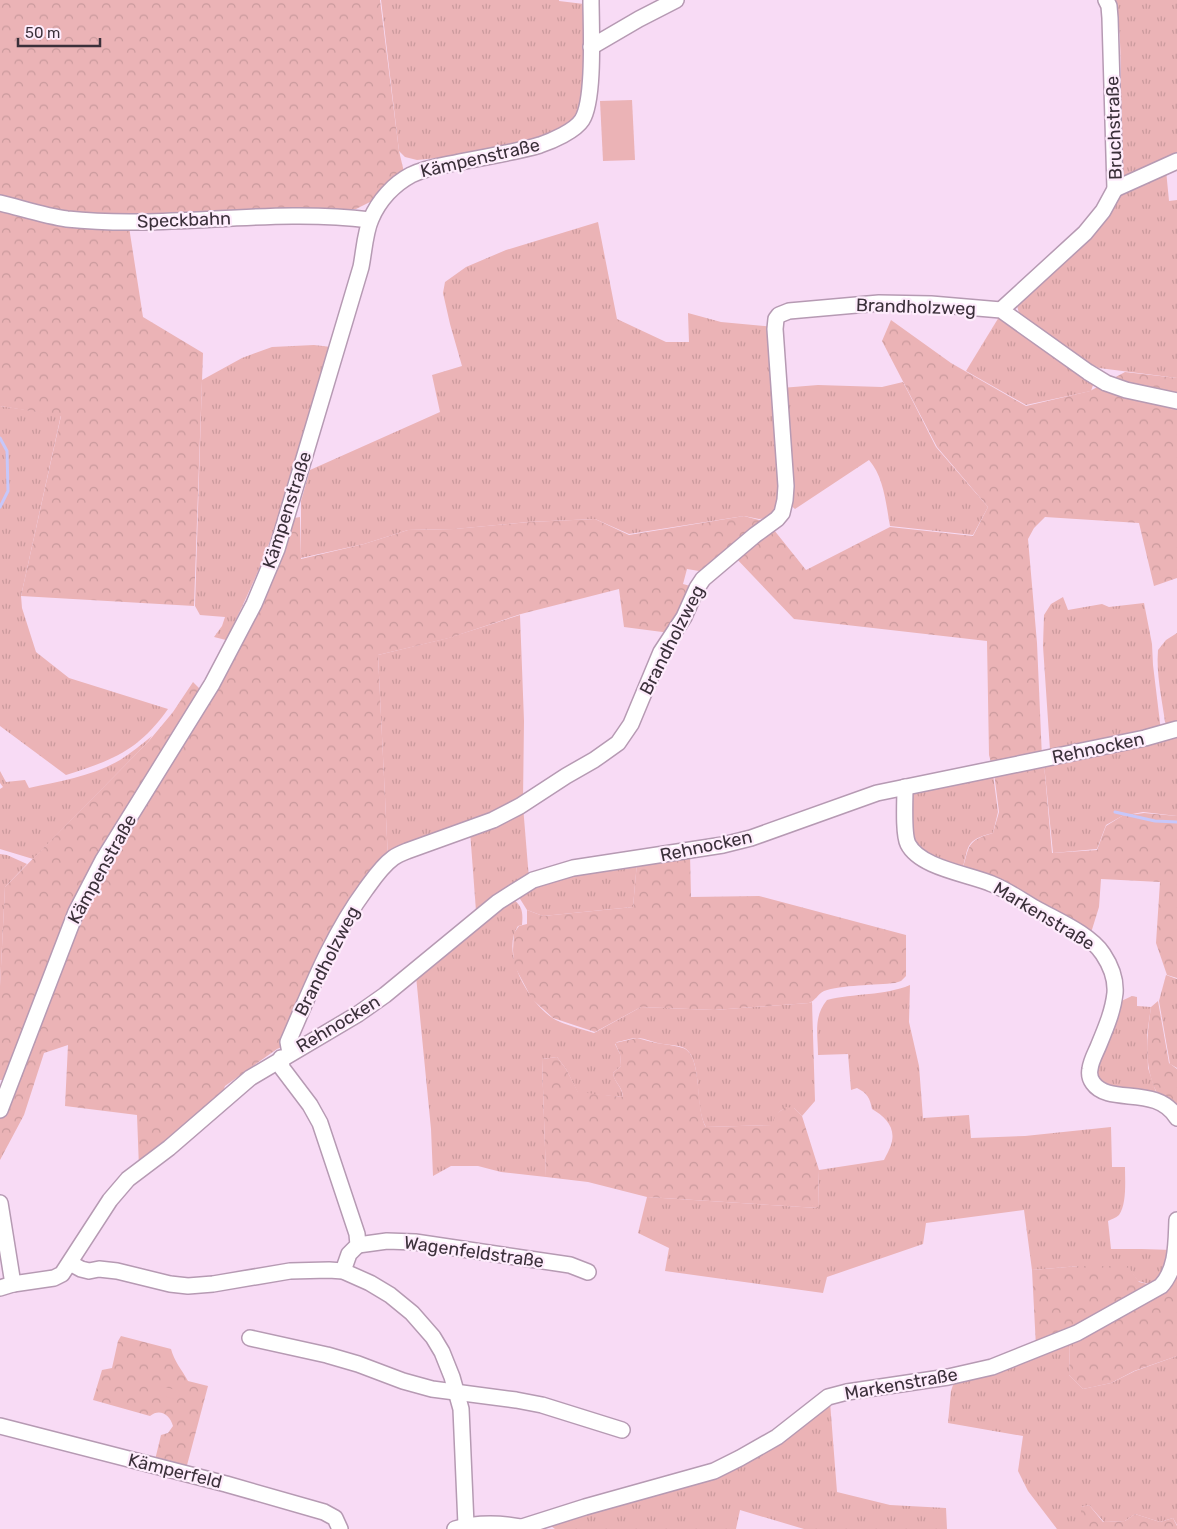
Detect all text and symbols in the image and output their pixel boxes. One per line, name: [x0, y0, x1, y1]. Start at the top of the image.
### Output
scale bar: [18, 15, 100, 47]
text: 50 m: [25, 24, 60, 42]
street label: Bruchstraße: [1101, 76, 1127, 180]
street label: Kämpenstraße: [418, 134, 542, 182]
street label: Speckbahn: [137, 207, 231, 233]
street label: Brandholzweg: [856, 294, 976, 320]
street label: Kämpenstraße: [258, 449, 316, 571]
street label: Brandholzweg: [635, 581, 709, 699]
street label: Rehnocken: [1050, 727, 1146, 769]
street label: Kämpenstraße: [63, 810, 141, 928]
street label: Rehnocken: [658, 825, 754, 867]
street label: Markenstraße: [989, 877, 1099, 955]
street label: Brandholzweg: [290, 902, 364, 1020]
street label: Rehnocken: [292, 990, 384, 1058]
street label: Wagenfeldstraße: [403, 1231, 545, 1273]
street label: Markenstraße: [843, 1363, 959, 1405]
street label: Kämperfeld: [126, 1449, 224, 1493]

